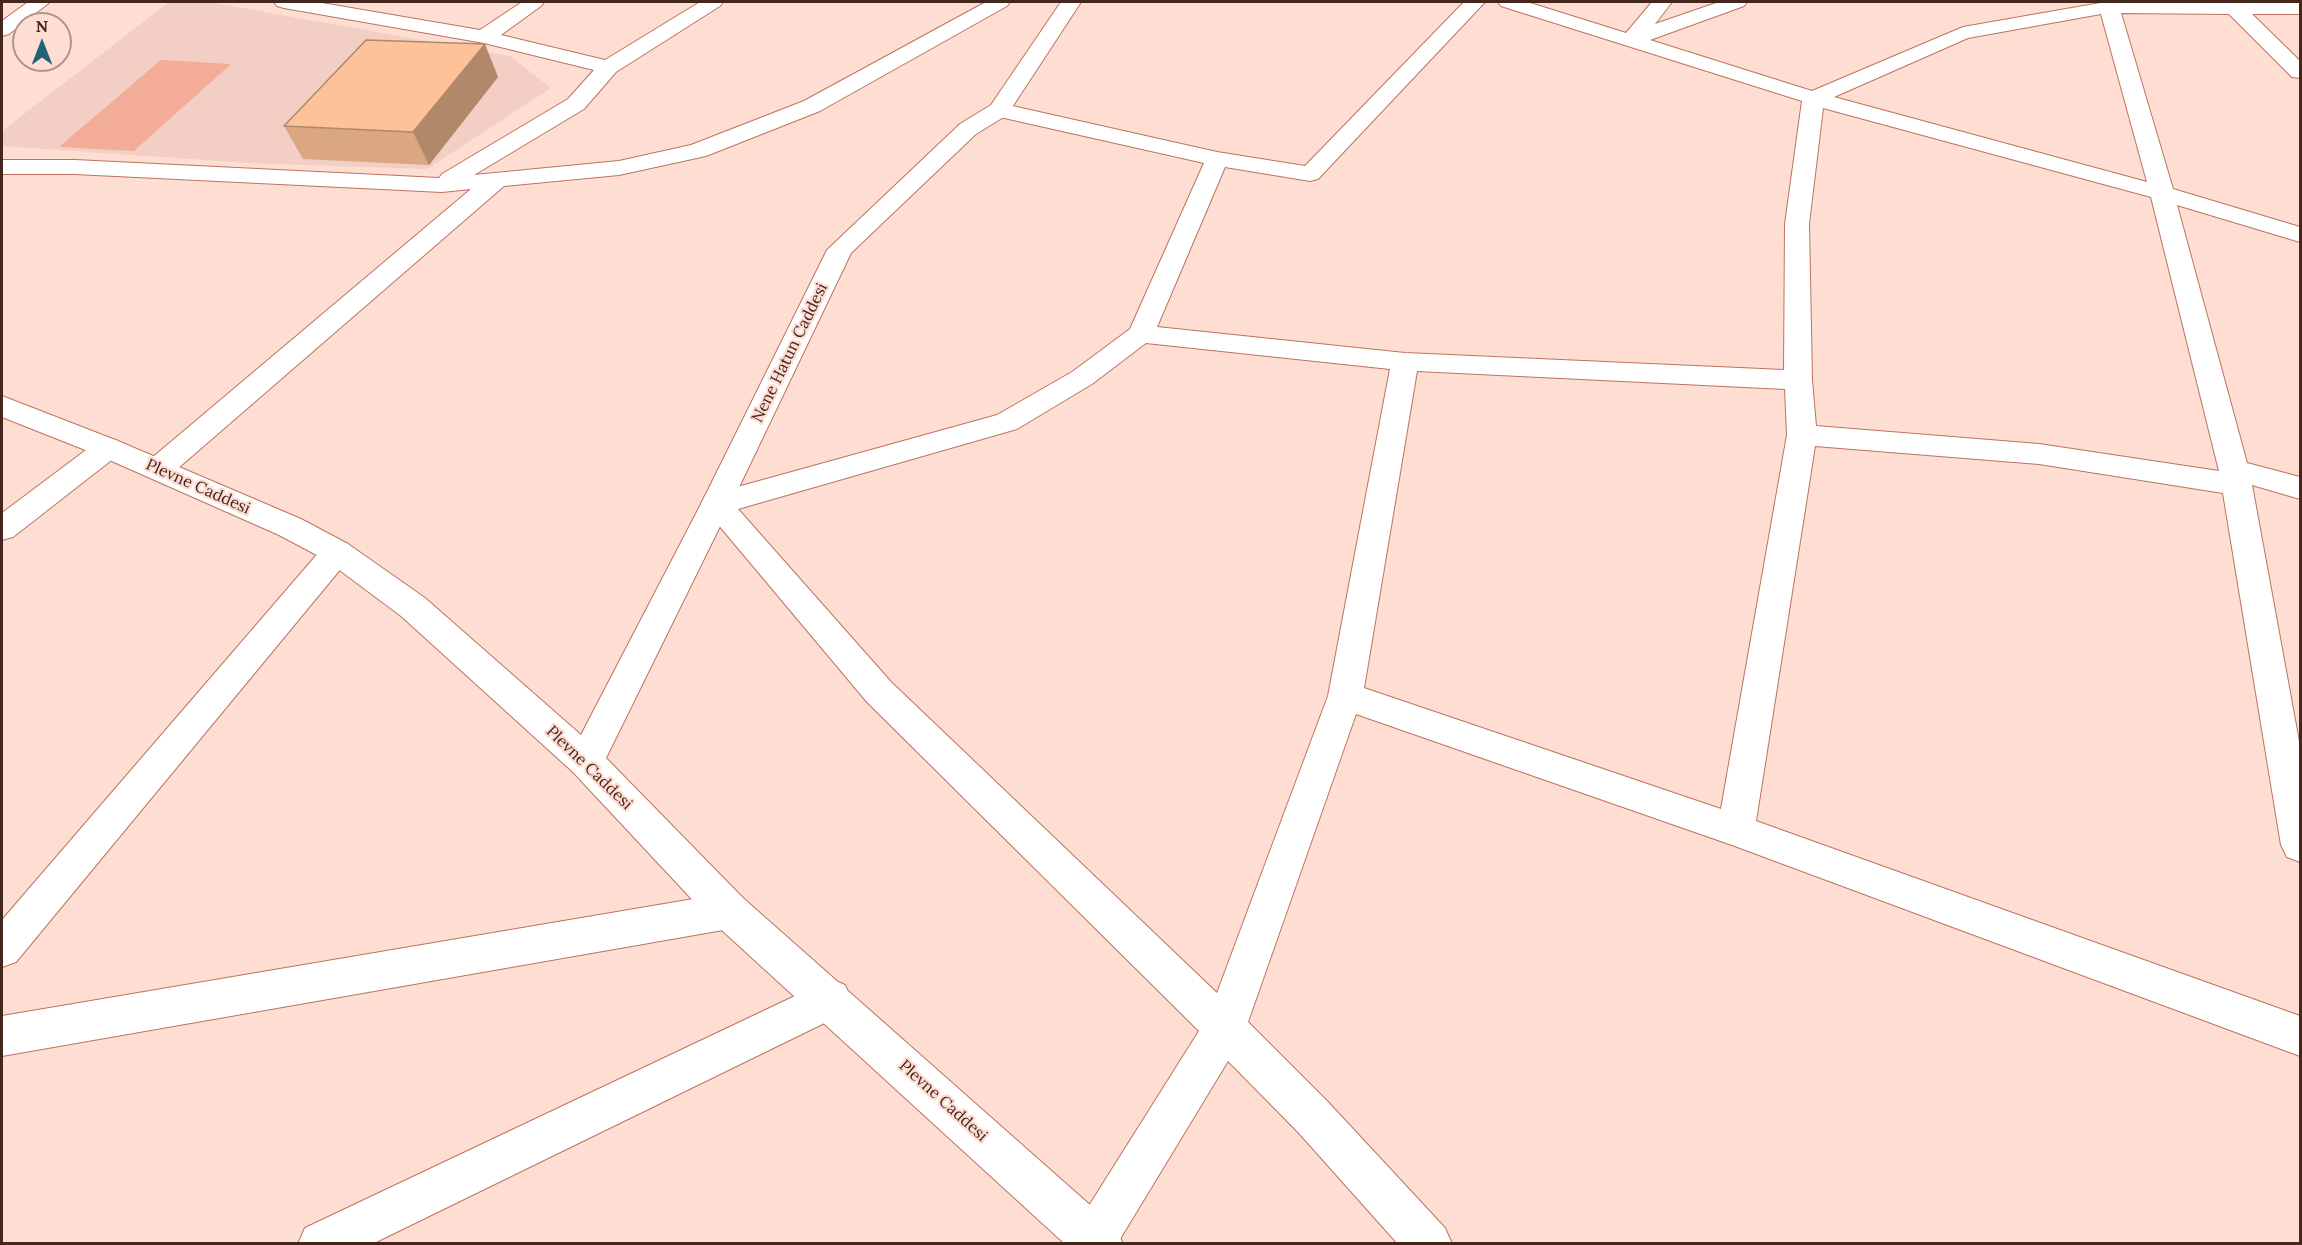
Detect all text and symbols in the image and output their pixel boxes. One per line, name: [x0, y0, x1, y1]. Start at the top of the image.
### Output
north arrow: [12, 12, 72, 72]
text: N: [36, 16, 48, 36]
street label: Nene Hatun Caddesi: [748, 280, 832, 426]
street label: Plevne Caddesi: [143, 455, 253, 519]
street label: Plevne Caddesi: [542, 722, 636, 814]
street label: Plevne Caddesi: [895, 1056, 991, 1146]

